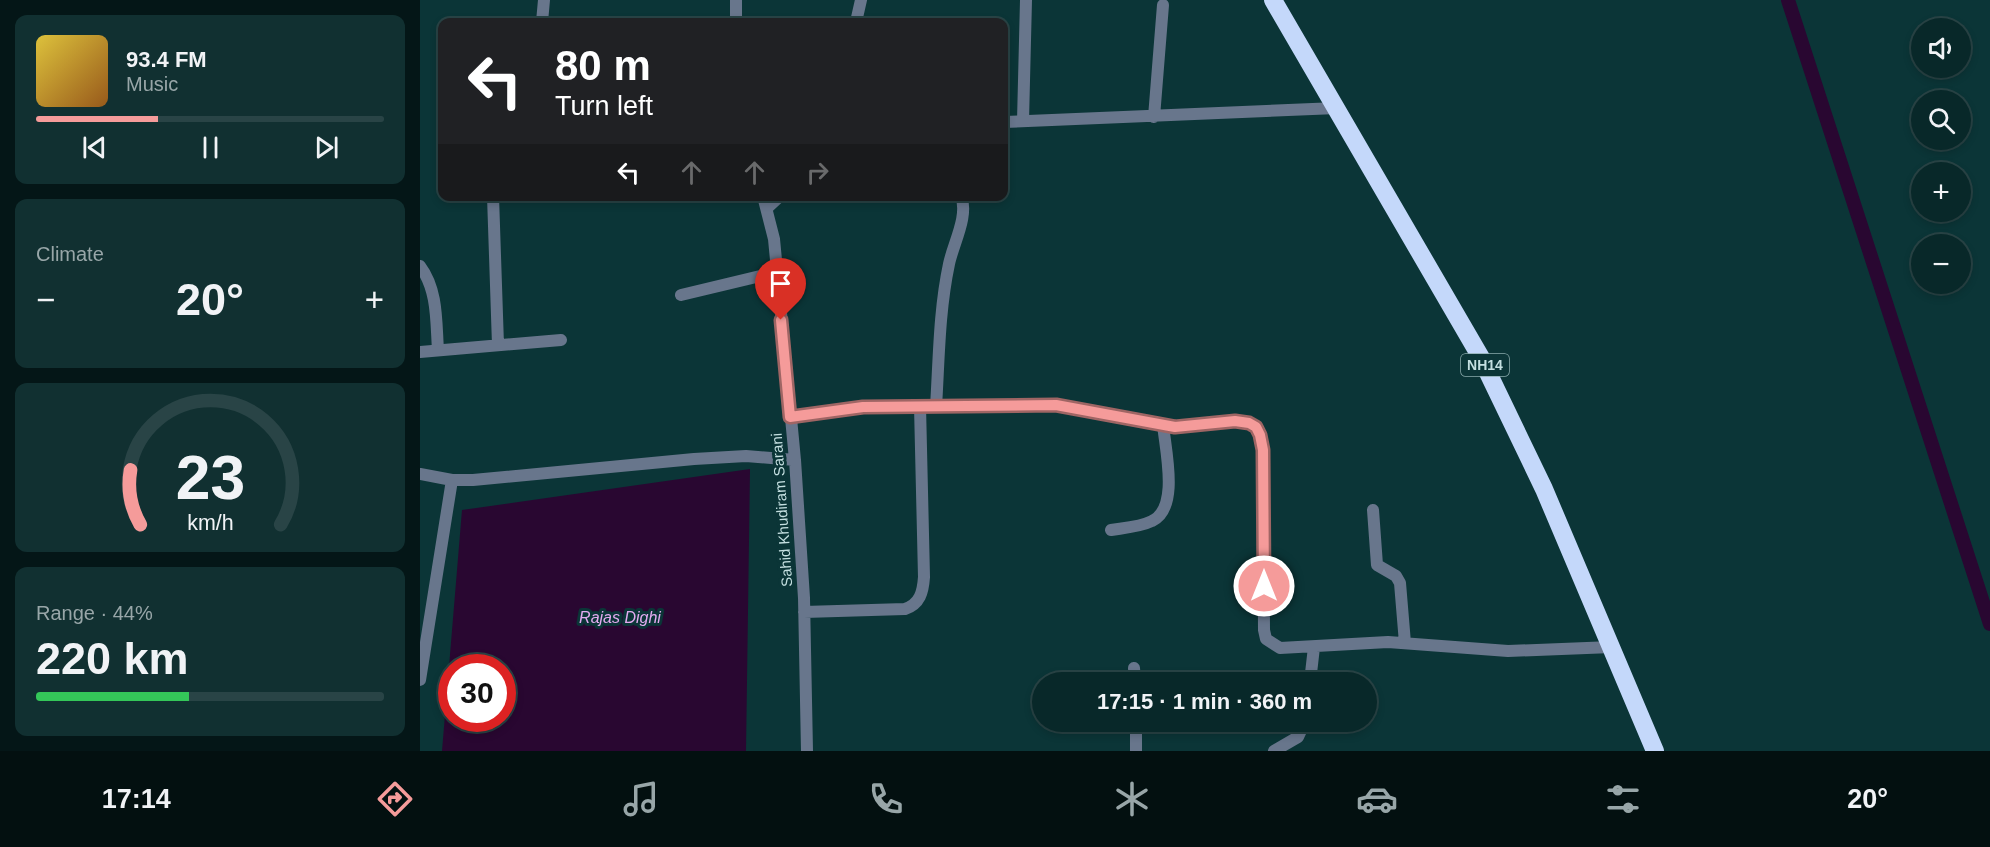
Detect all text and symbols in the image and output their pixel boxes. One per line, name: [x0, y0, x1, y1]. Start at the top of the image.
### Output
map controls: [1911, 18, 1971, 294]
button: sound: [1911, 18, 1971, 78]
icon: left: [456, 42, 534, 120]
text: 80 m: [555, 42, 651, 89]
text: 93.4 FM: [126, 47, 207, 72]
text: Music: [126, 73, 178, 95]
button: search: [1911, 90, 1971, 150]
text: Turn left: [555, 91, 653, 121]
icon: previous: [78, 131, 111, 164]
icon: pause: [194, 131, 227, 164]
icon: next: [310, 131, 343, 164]
icon: left: [612, 156, 645, 189]
icon: ahead: [675, 156, 708, 189]
icon: ahead: [738, 156, 771, 189]
icon: right: [801, 156, 834, 189]
button: +: [1911, 162, 1971, 222]
button: −: [1911, 234, 1971, 294]
text: Climate: [36, 243, 104, 265]
pin: [755, 258, 806, 320]
icon: arrive: [764, 267, 797, 300]
text: 20°: [176, 274, 244, 325]
text: −: [36, 281, 55, 318]
text: +: [365, 281, 384, 318]
road number: NH14: [1461, 354, 1509, 376]
street label: Sahid Khudiram Sarani: [768, 432, 795, 588]
text: 23: [175, 443, 245, 512]
text: km/h: [187, 511, 233, 535]
position arrow: [1232, 554, 1296, 618]
text: Range · 44%: [36, 602, 153, 624]
water label: Rajas Dighi: [579, 609, 661, 626]
text: 220 km: [36, 633, 189, 684]
speed limit sign: 30: [438, 654, 516, 732]
text: 17:15 · 1 min · 360 m: [1097, 689, 1312, 714]
icon: directions: [374, 778, 416, 820]
icon: music: [620, 778, 662, 820]
icon: phone: [865, 778, 907, 820]
icon: climate: [1111, 778, 1153, 820]
icon: car: [1356, 778, 1398, 820]
icon: filters: [1602, 778, 1644, 820]
text: 17:14: [102, 784, 171, 814]
text: 20°: [1847, 784, 1888, 814]

